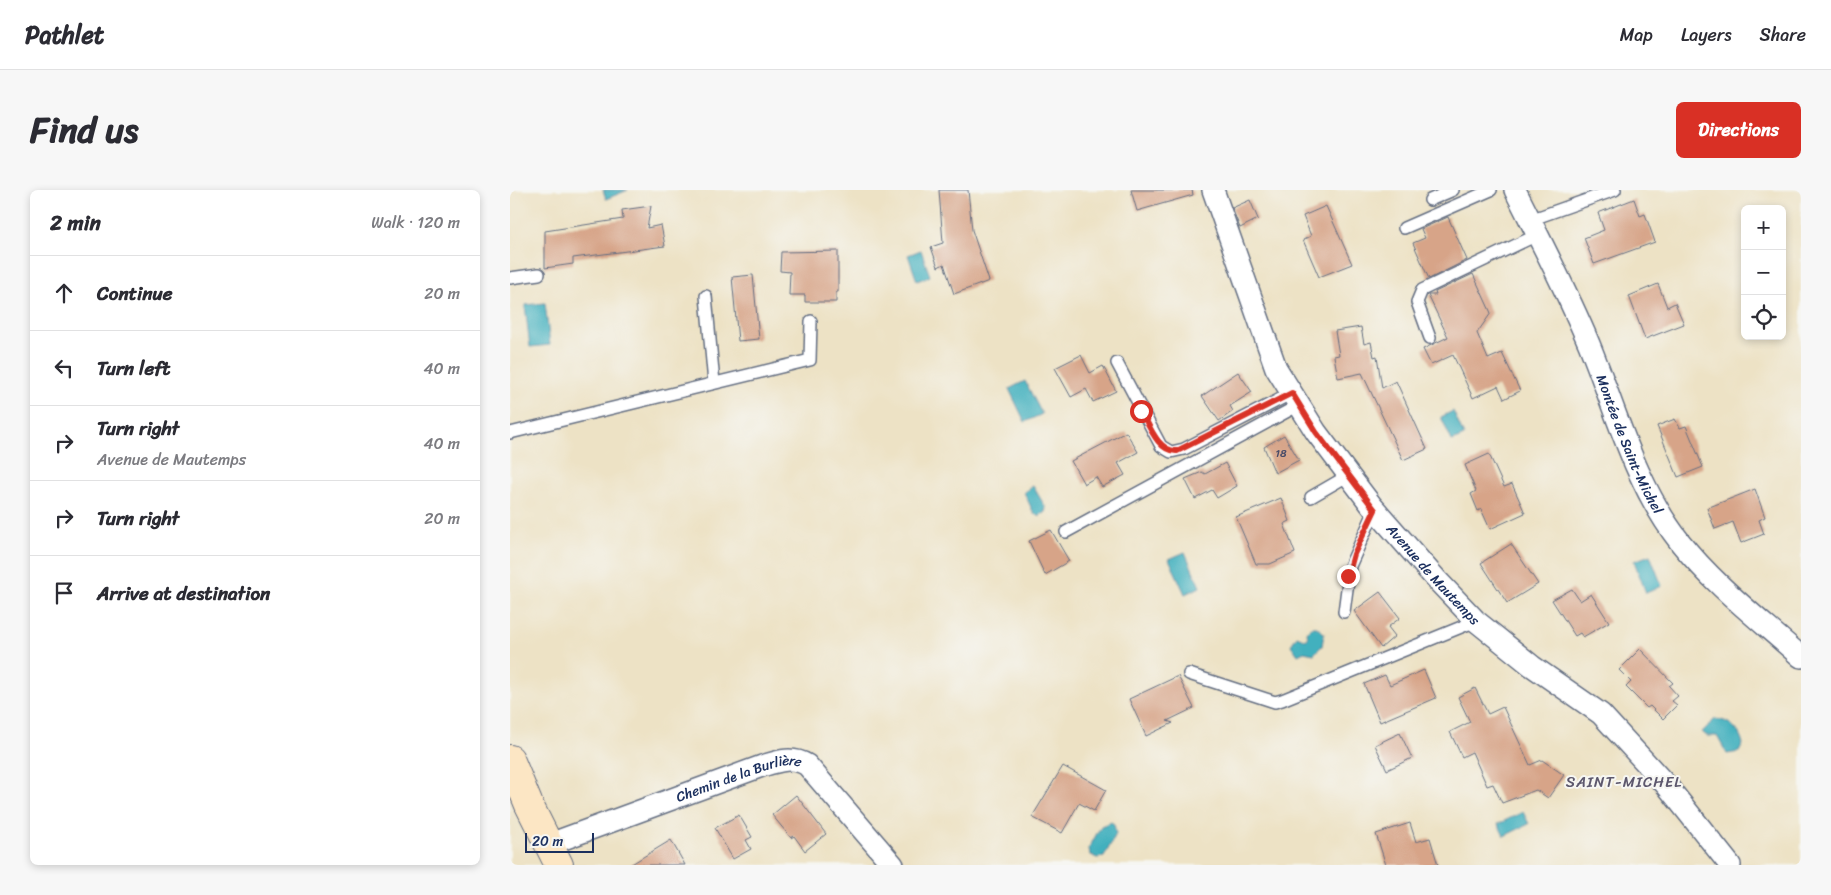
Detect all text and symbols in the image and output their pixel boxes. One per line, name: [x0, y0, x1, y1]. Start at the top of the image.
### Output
text: Pathlet: [25, 14, 104, 56]
text: Map: [1620, 19, 1653, 51]
text: Layers: [1681, 19, 1732, 51]
text: Share: [1760, 19, 1806, 51]
text: Find us: [30, 99, 138, 161]
button: Directions: [1676, 102, 1801, 158]
text: 2 min: [50, 204, 101, 242]
map controls: [1741, 205, 1786, 340]
button: +: [1741, 205, 1786, 250]
text: Walk · 120 m: [371, 208, 460, 237]
button: −: [1741, 250, 1786, 295]
text: Continue: [97, 277, 173, 310]
icon: ahead: [50, 279, 78, 307]
text: 20 m: [424, 279, 460, 308]
button: locate: [1741, 295, 1786, 340]
text: Turn left: [97, 352, 170, 385]
icon: left: [50, 354, 78, 382]
text: 40 m: [423, 354, 460, 383]
street label: Montée de Saint-Michel: [1589, 371, 1671, 520]
route start: [1130, 400, 1153, 423]
text: Turn right: [97, 412, 179, 445]
icon: right: [50, 429, 78, 457]
text: 40 m: [423, 429, 460, 458]
house number: 18: [1275, 444, 1287, 463]
text: Avenue de Mautemps: [97, 445, 246, 474]
text: Turn right: [97, 502, 179, 535]
icon: right: [50, 504, 78, 532]
text: 20 m: [424, 504, 460, 533]
street label: Avenue de Mautemps: [1380, 517, 1487, 632]
route end: [1337, 565, 1360, 588]
text: Arrive at destination: [97, 577, 270, 610]
icon: arrive: [50, 579, 78, 607]
street label: Chemin de la Burlière: [672, 747, 805, 809]
district label: SAINT-MICHEL: [1566, 769, 1682, 795]
text: 20 m: [532, 829, 563, 854]
scale bar: [525, 830, 594, 853]

